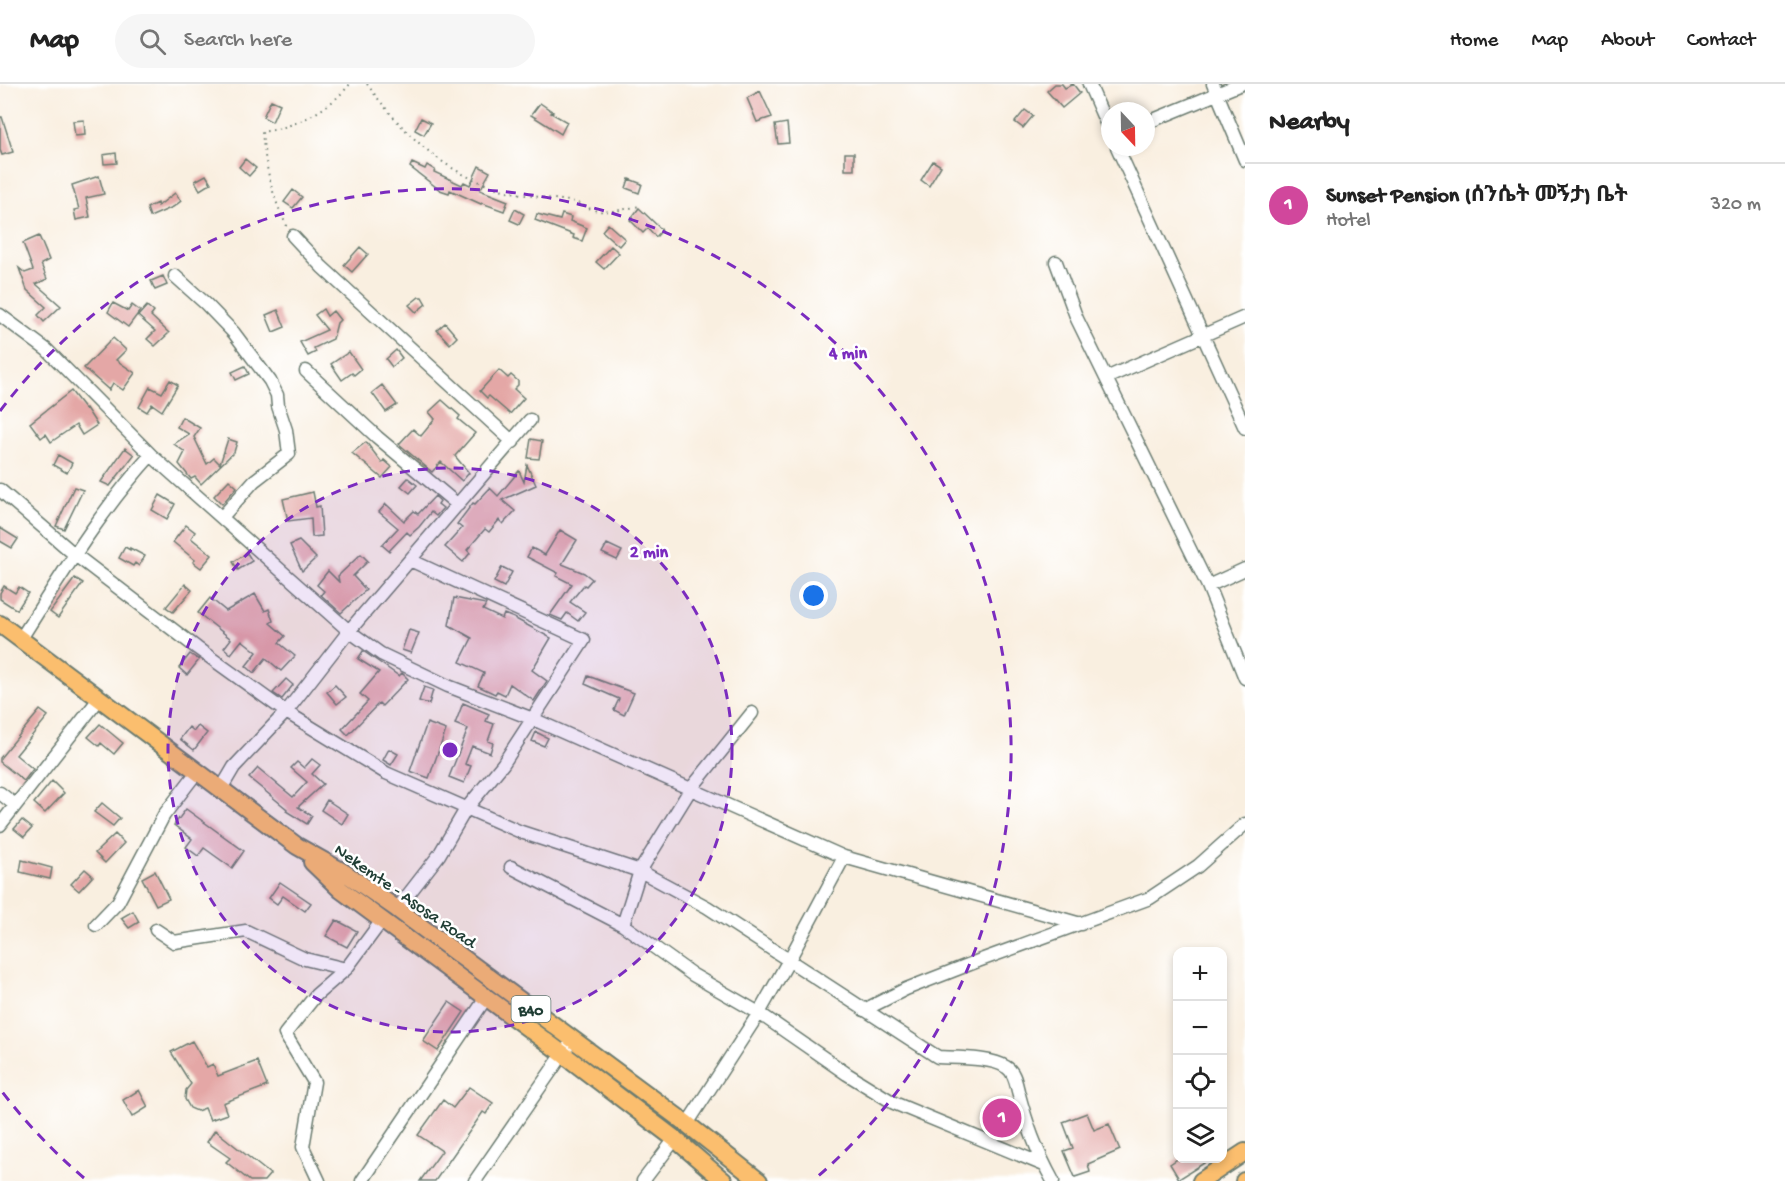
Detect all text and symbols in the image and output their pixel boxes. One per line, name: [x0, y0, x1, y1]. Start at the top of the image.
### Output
search box: [115, 14, 535, 68]
text: Map: [30, 25, 79, 58]
icon: search: [136, 25, 169, 58]
text: Search here: [184, 28, 292, 54]
text: Home: [1450, 29, 1498, 54]
text: Map: [1531, 29, 1568, 54]
text: About: [1601, 29, 1654, 54]
text: Contact: [1687, 29, 1755, 54]
north arrow: [1101, 102, 1155, 156]
text: Nearby: [1269, 108, 1350, 139]
text: Sunset Pension (ሰንሴት መኝታ) ቤት: [1326, 184, 1628, 210]
text: 1: [1284, 194, 1293, 217]
text: 320 m: [1711, 194, 1761, 217]
text: Hotel: [1326, 210, 1371, 233]
text: 4 min: [828, 344, 867, 365]
text: 2 min: [630, 543, 669, 564]
your location: [799, 581, 828, 610]
centre of rings: [440, 740, 460, 760]
street label: Nekemte - Asosa Road: [329, 840, 481, 955]
map controls: [1173, 947, 1227, 1163]
button: +: [1173, 947, 1227, 1001]
road number: B40: [512, 996, 550, 1022]
button: −: [1173, 1001, 1227, 1055]
button: locate: [1173, 1055, 1227, 1109]
pin: 1: [982, 1096, 1022, 1140]
button: layers: [1173, 1109, 1227, 1163]

